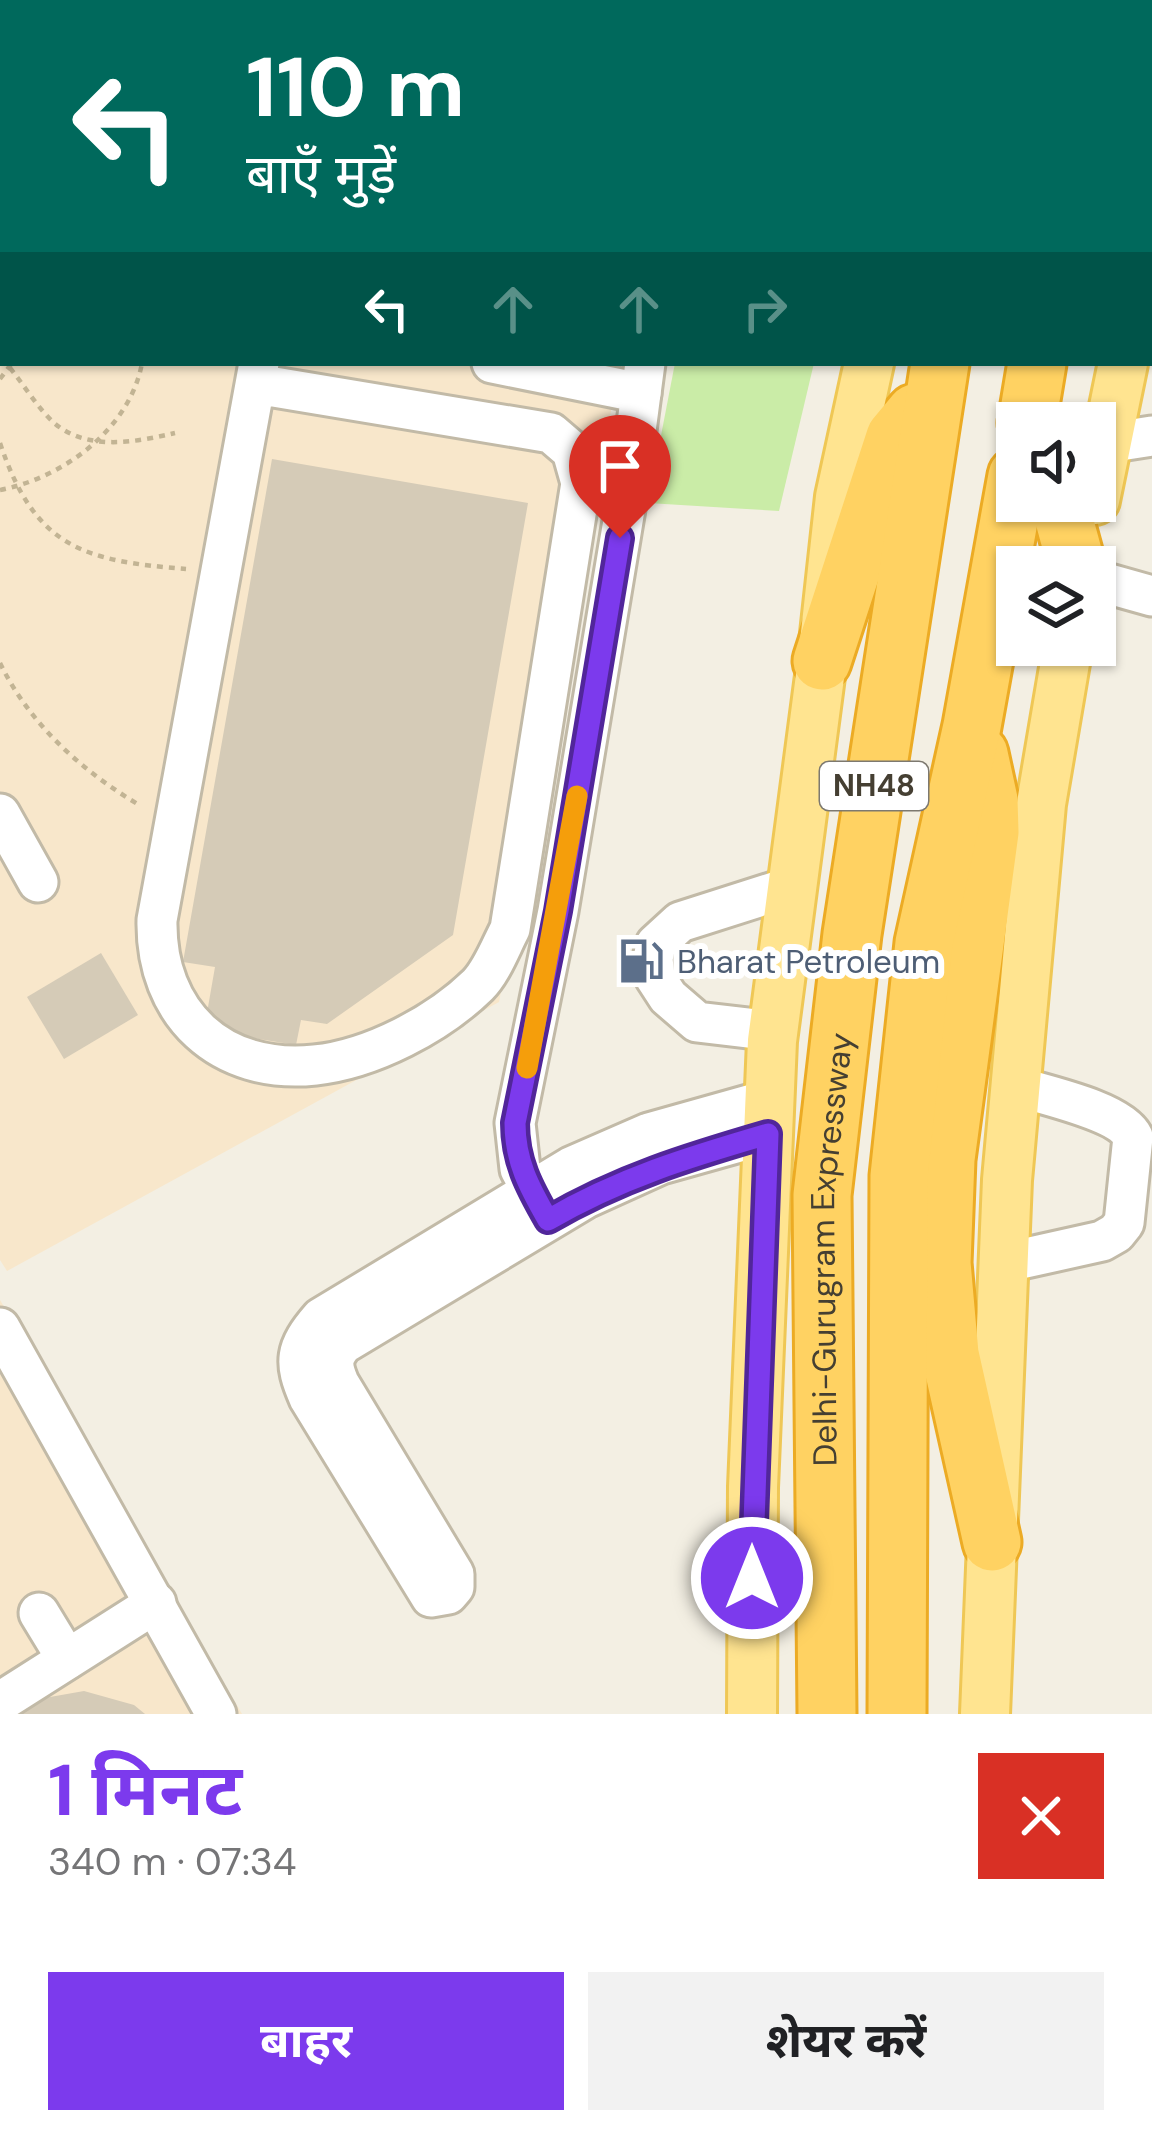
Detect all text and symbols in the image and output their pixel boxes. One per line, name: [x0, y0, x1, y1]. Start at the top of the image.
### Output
text: 110 m: [246, 33, 465, 142]
icon: left: [48, 48, 204, 204]
text: बाएँ मुड़ें: [246, 139, 396, 210]
icon: left: [354, 276, 420, 342]
icon: ahead: [480, 276, 546, 342]
icon: ahead: [606, 276, 672, 342]
icon: right: [732, 276, 798, 342]
map controls: [996, 402, 1116, 666]
button: sound: [996, 402, 1116, 522]
pin: [569, 415, 671, 538]
icon: arrive: [587, 433, 653, 499]
button: layers: [996, 546, 1116, 666]
road number: NH48: [820, 762, 928, 810]
fuel station icon: Bharat Petroleum: [616, 936, 666, 986]
place label: Bharat Petroleum: [677, 940, 940, 983]
street label: Delhi-Gurugram Expressway: [801, 1030, 862, 1466]
position arrow: [689, 1515, 815, 1641]
text: 1 मिनट: [48, 1744, 242, 1837]
button: close: [978, 1753, 1104, 1879]
text: 340 m · 07:34: [48, 1836, 297, 1887]
button: बाहर: [48, 1972, 564, 2110]
button: शेयर करें: [588, 1972, 1104, 2110]

